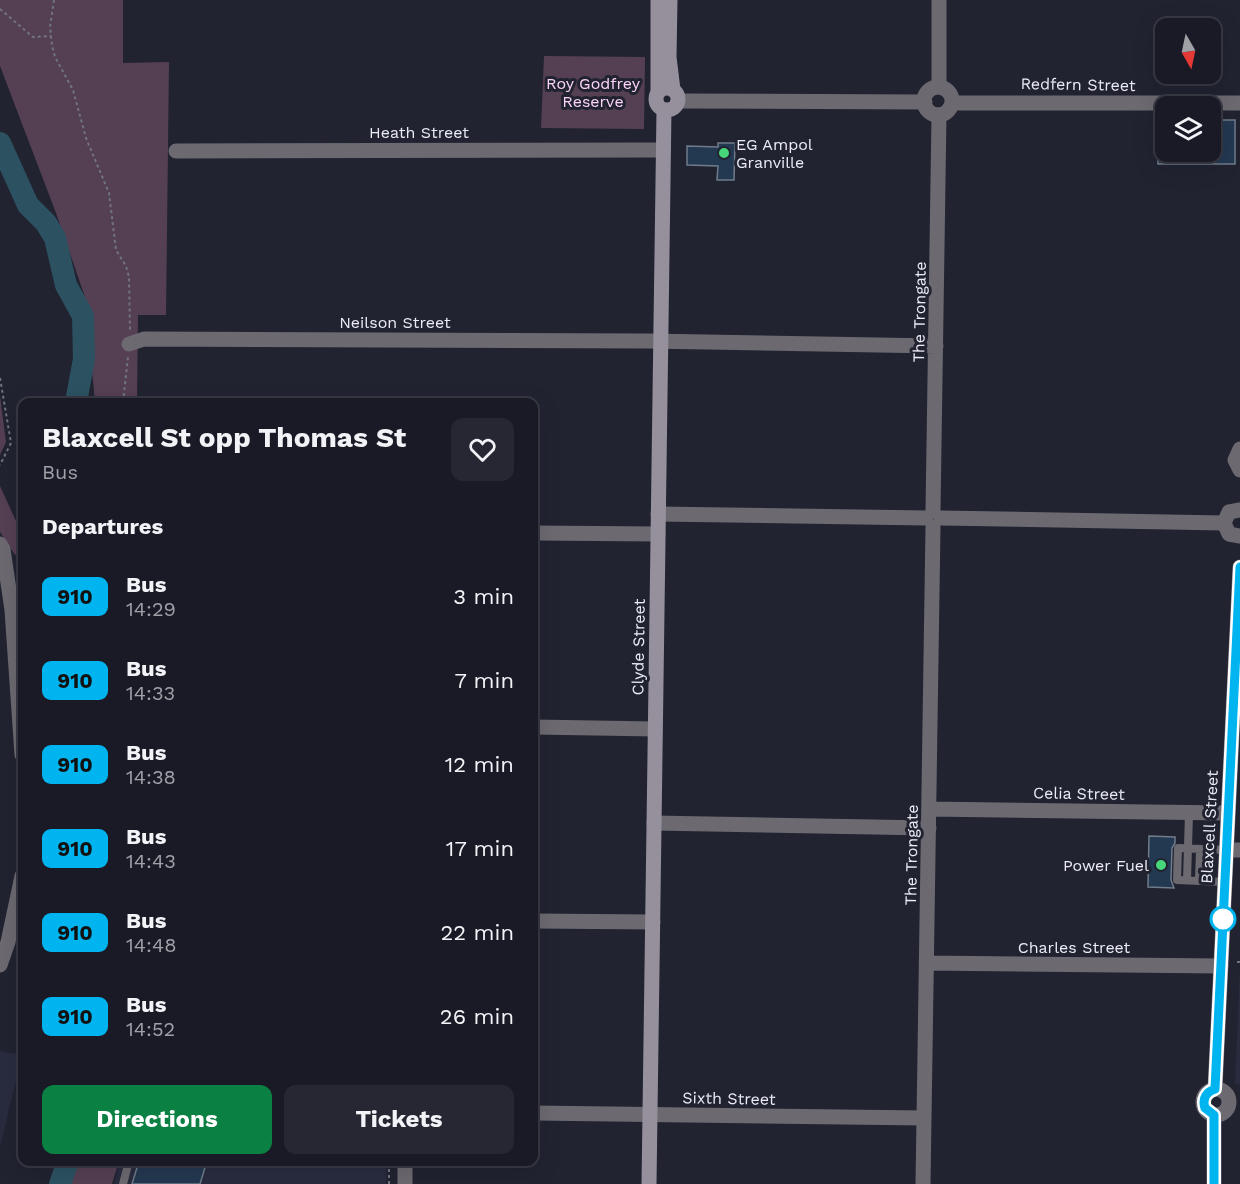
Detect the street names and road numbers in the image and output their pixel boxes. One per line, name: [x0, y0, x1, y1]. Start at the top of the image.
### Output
street label: Redfern Street: [1020, 74, 1136, 95]
street label: Heath Street: [369, 123, 469, 142]
street label: The Trongate: [909, 261, 930, 363]
street label: Neilson Street: [339, 313, 451, 332]
street label: Clyde Street: [628, 598, 649, 695]
street label: Blaxcell Street: [1197, 769, 1222, 884]
street label: Celia Street: [1033, 783, 1125, 804]
street label: The Trongate: [901, 804, 922, 906]
street label: Charles Street: [1018, 938, 1131, 957]
street label: Sixth Street: [682, 1088, 776, 1109]

